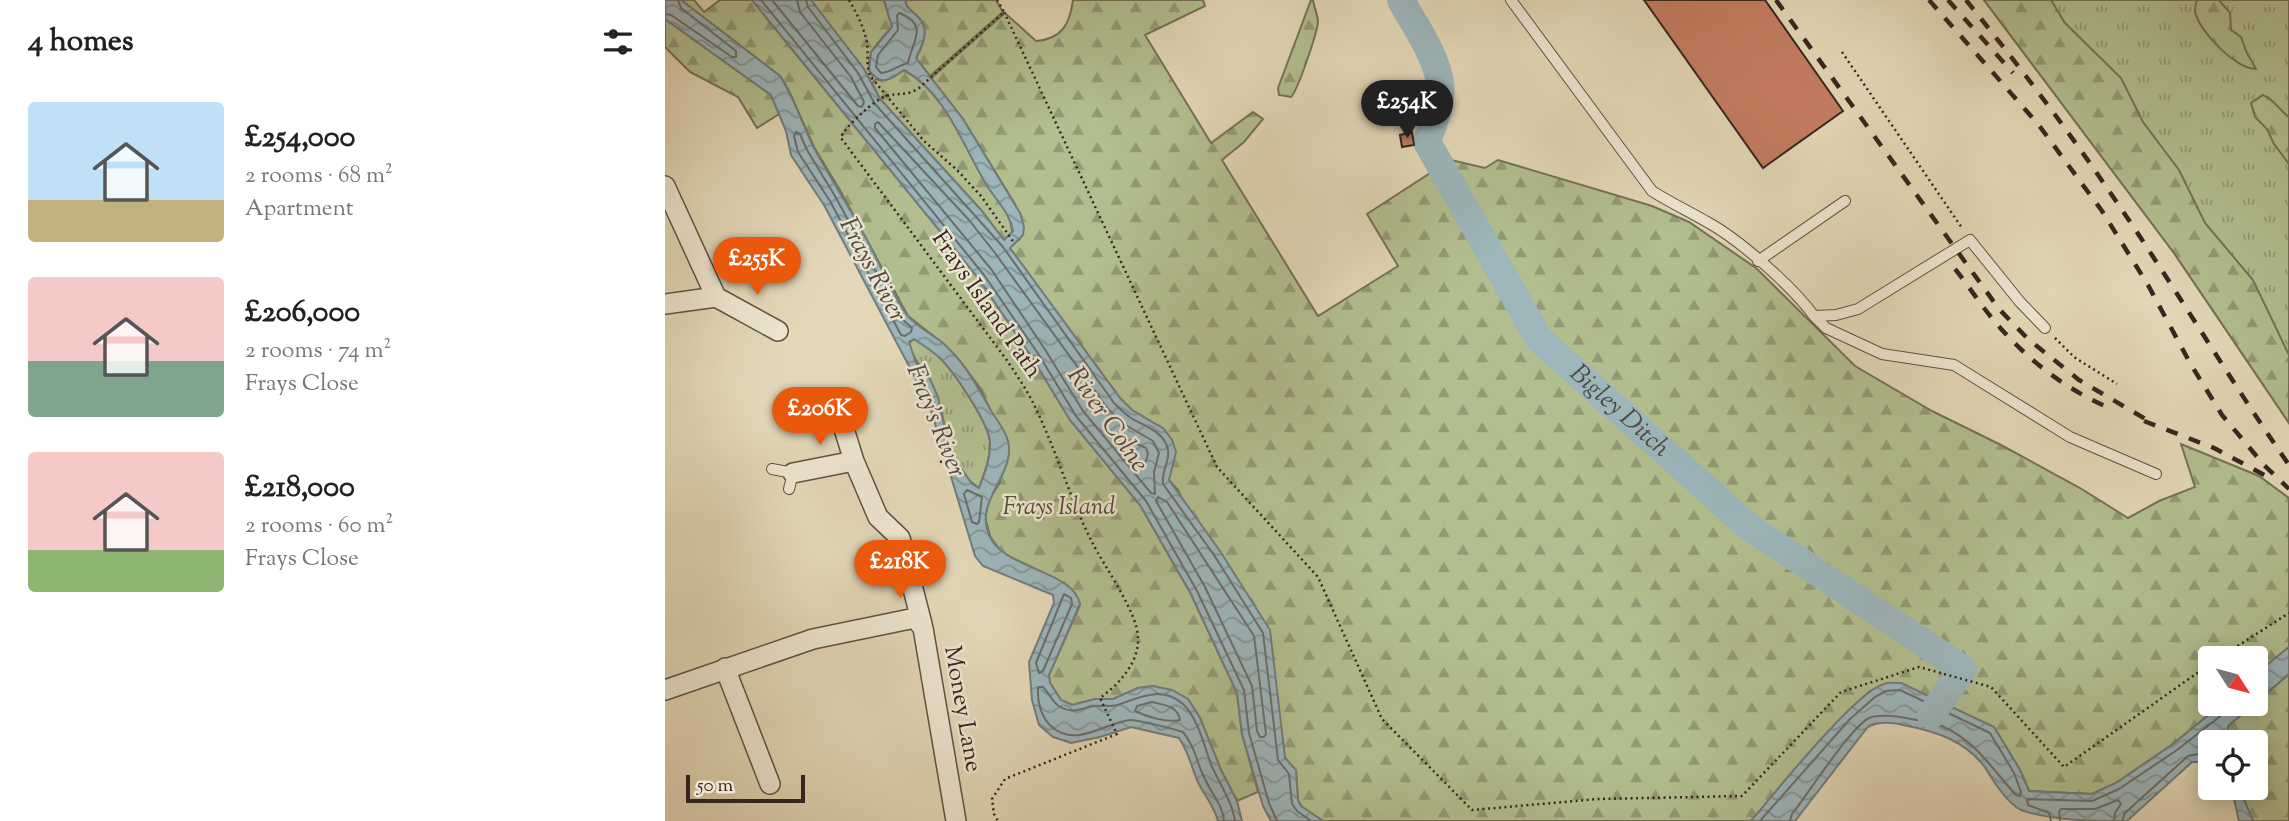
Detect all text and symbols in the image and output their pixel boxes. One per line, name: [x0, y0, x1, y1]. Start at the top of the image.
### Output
text: 4 homes: [28, 21, 134, 64]
icon: filters: [599, 23, 637, 61]
pin: £254K: [1358, 80, 1456, 140]
text: £254K: [1377, 86, 1437, 119]
text: £254,000: [245, 117, 355, 160]
icon: home: [84, 130, 168, 214]
text: 2 rooms · 68 m²: [245, 160, 393, 193]
text: Apartment: [245, 193, 354, 226]
water label: Frays River: [829, 211, 915, 329]
street label: Frays Island Path: [922, 224, 1050, 386]
pin: £255K: [708, 238, 806, 297]
text: £255K: [729, 243, 785, 276]
text: £206,000: [245, 292, 360, 335]
icon: home: [84, 305, 168, 389]
text: 2 rooms · 74 m²: [245, 335, 391, 368]
water label: Bigley Ditch: [1561, 356, 1678, 466]
water label: Fray's River: [895, 359, 975, 483]
water label: River Colne: [1057, 360, 1157, 480]
text: Frays Close: [245, 368, 359, 401]
pin: £206K: [771, 388, 869, 447]
text: £206K: [788, 393, 852, 426]
text: £218,000: [245, 467, 355, 510]
icon: home: [84, 480, 168, 564]
park label: Frays Island: [1003, 491, 1116, 525]
text: 2 rooms · 60 m²: [245, 510, 393, 543]
pin: £218K: [851, 540, 949, 600]
text: Frays Close: [245, 543, 359, 576]
text: £218K: [870, 546, 930, 579]
street label: Money Lane: [934, 643, 990, 775]
north arrow: [2198, 646, 2268, 716]
map controls: [2198, 646, 2268, 800]
button: locate: [2198, 730, 2268, 800]
scale bar: [686, 772, 805, 804]
text: 50 m: [697, 773, 733, 800]

